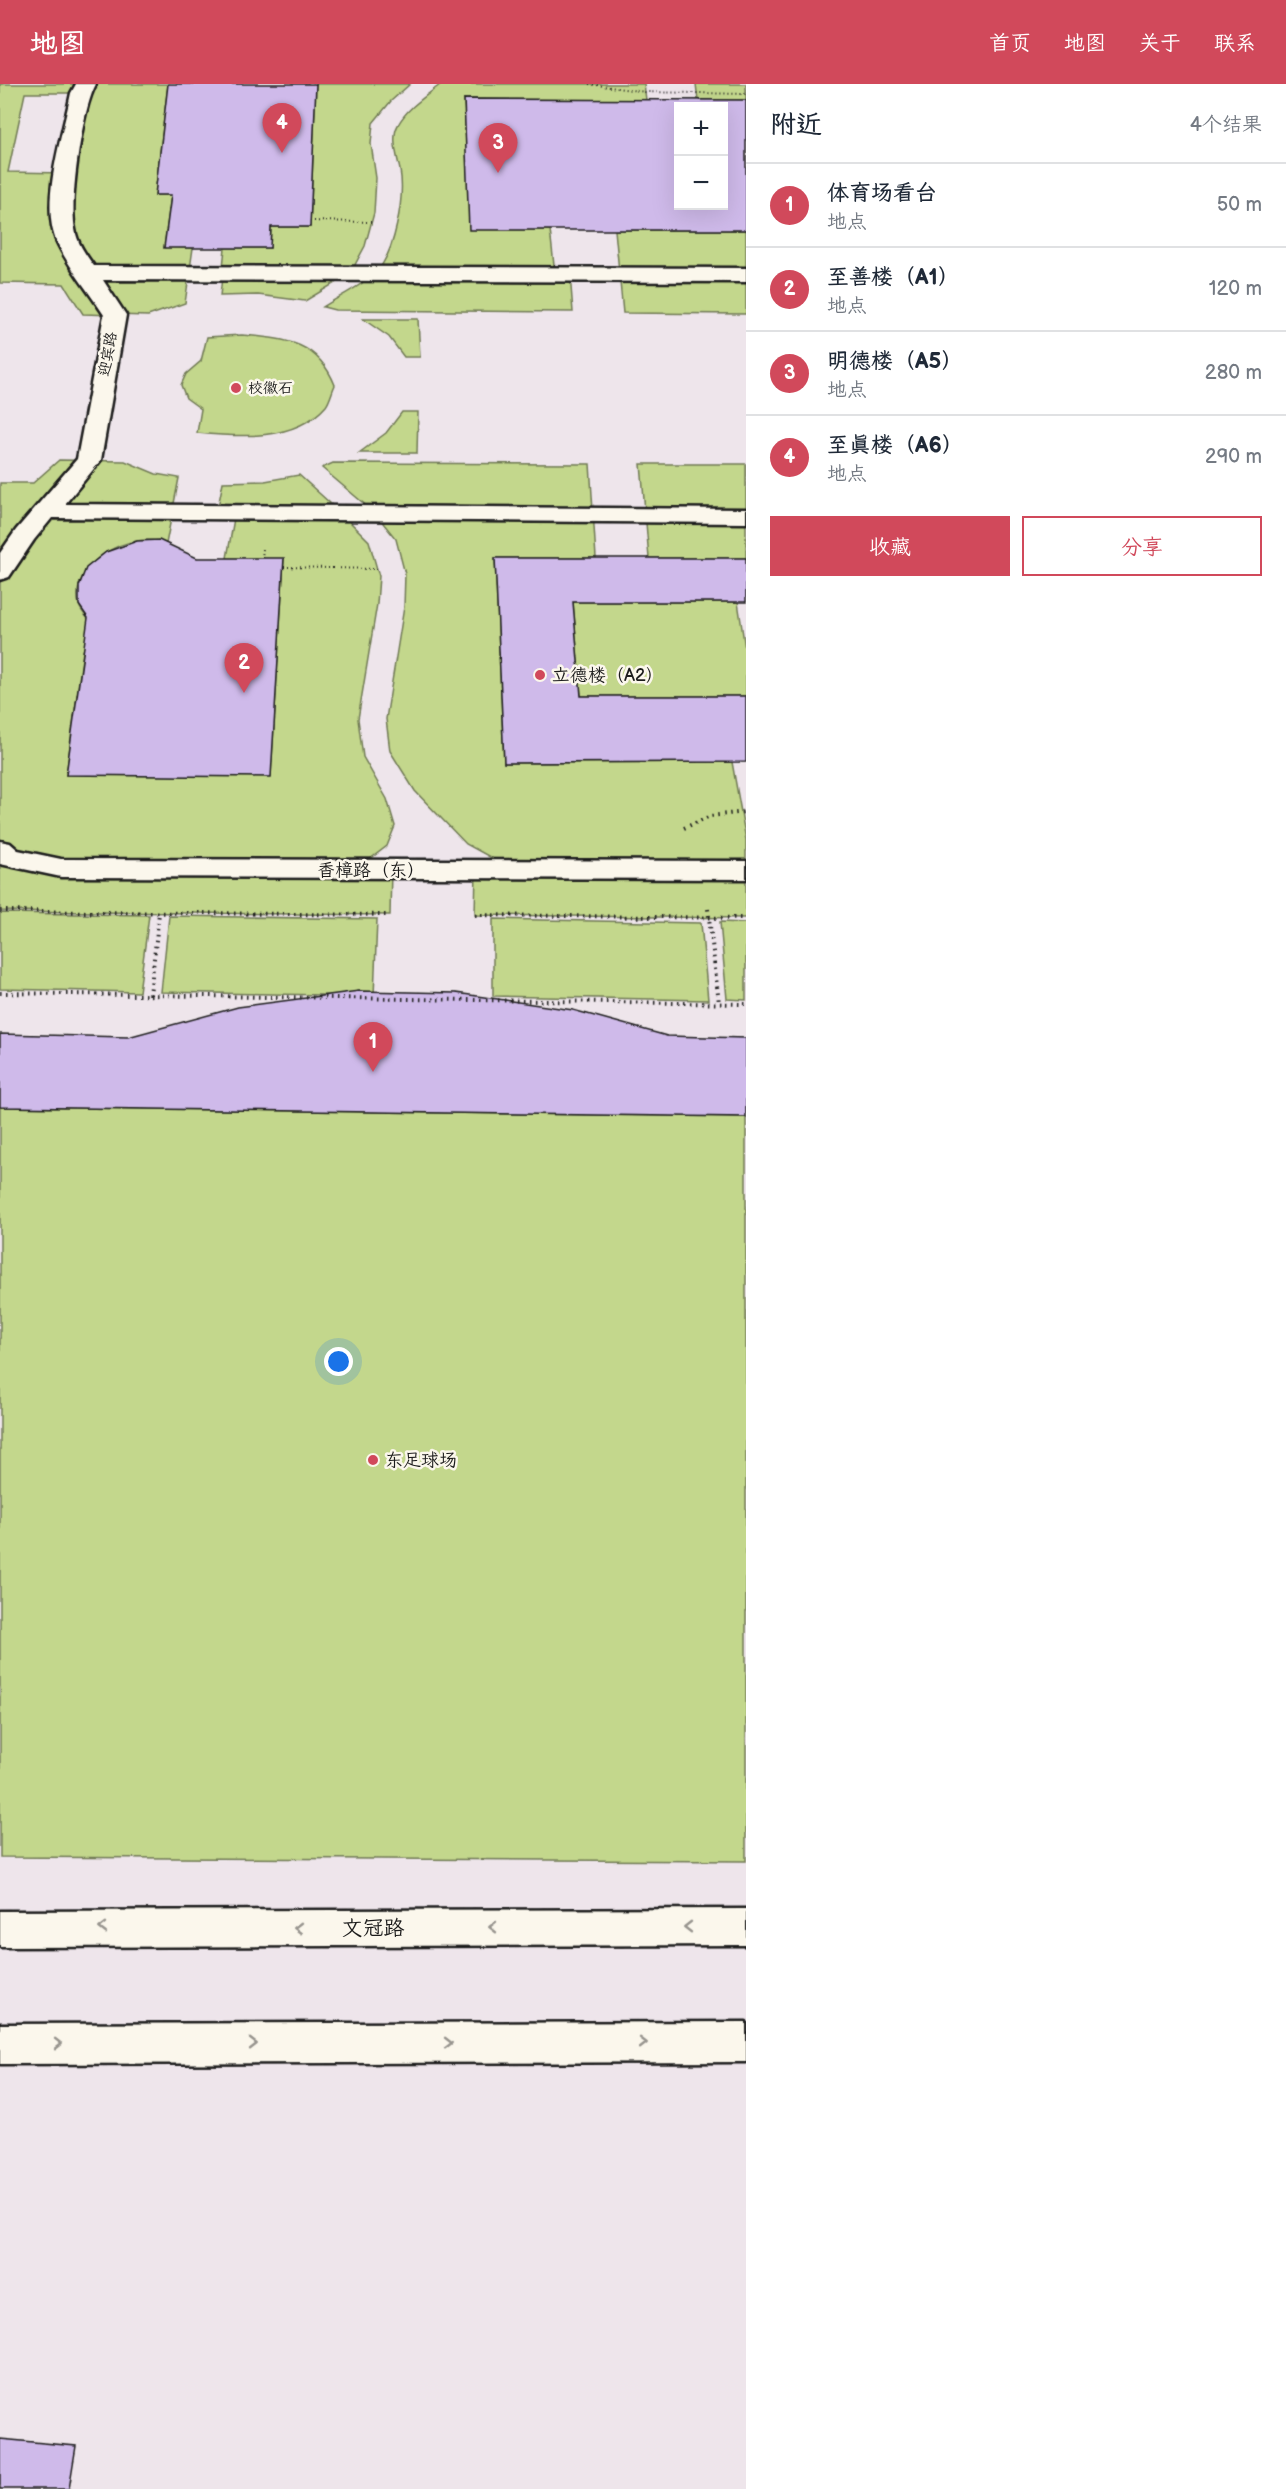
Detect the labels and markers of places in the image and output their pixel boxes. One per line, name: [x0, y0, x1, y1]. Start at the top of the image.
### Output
pin: 4: [262, 104, 302, 153]
pin: 3: [478, 124, 518, 173]
place label: 校徽石: [248, 379, 293, 398]
marker: 校徽石: [229, 381, 243, 395]
pin: 2: [224, 644, 264, 693]
place label: 立德楼（A2）: [552, 665, 664, 686]
marker: 立德楼（A2）: [533, 668, 547, 682]
pin: 1: [354, 1022, 392, 1072]
place label: 东足球场: [385, 1450, 457, 1471]
marker: 东足球场: [366, 1453, 380, 1467]

